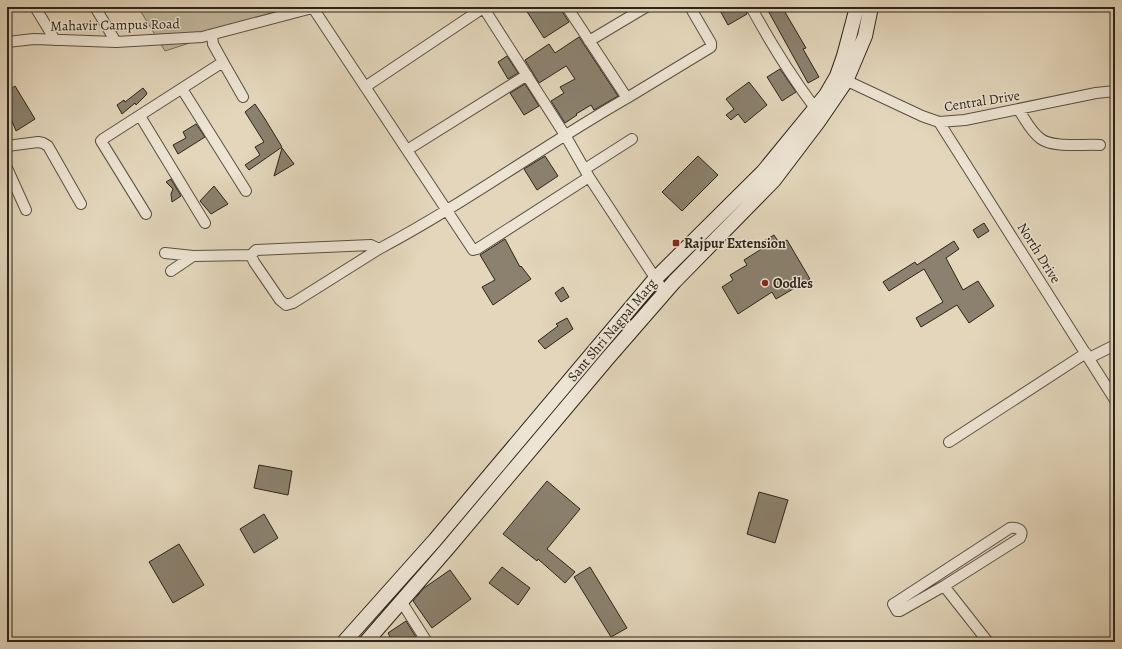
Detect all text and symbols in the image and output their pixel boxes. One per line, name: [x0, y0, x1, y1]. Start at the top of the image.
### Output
street label: Mahavir Campus Road: [50, 14, 181, 36]
street label: Central Drive: [943, 86, 1021, 116]
street label: North Drive: [1013, 219, 1065, 287]
place label: Rajpur Extension: [684, 234, 786, 253]
marker: Rajpur Extension: [671, 238, 681, 248]
street label: Sant Shri Nagpal Marg: [563, 274, 661, 386]
place label: Oodles: [773, 274, 813, 293]
marker: Oodles: [760, 278, 770, 288]

